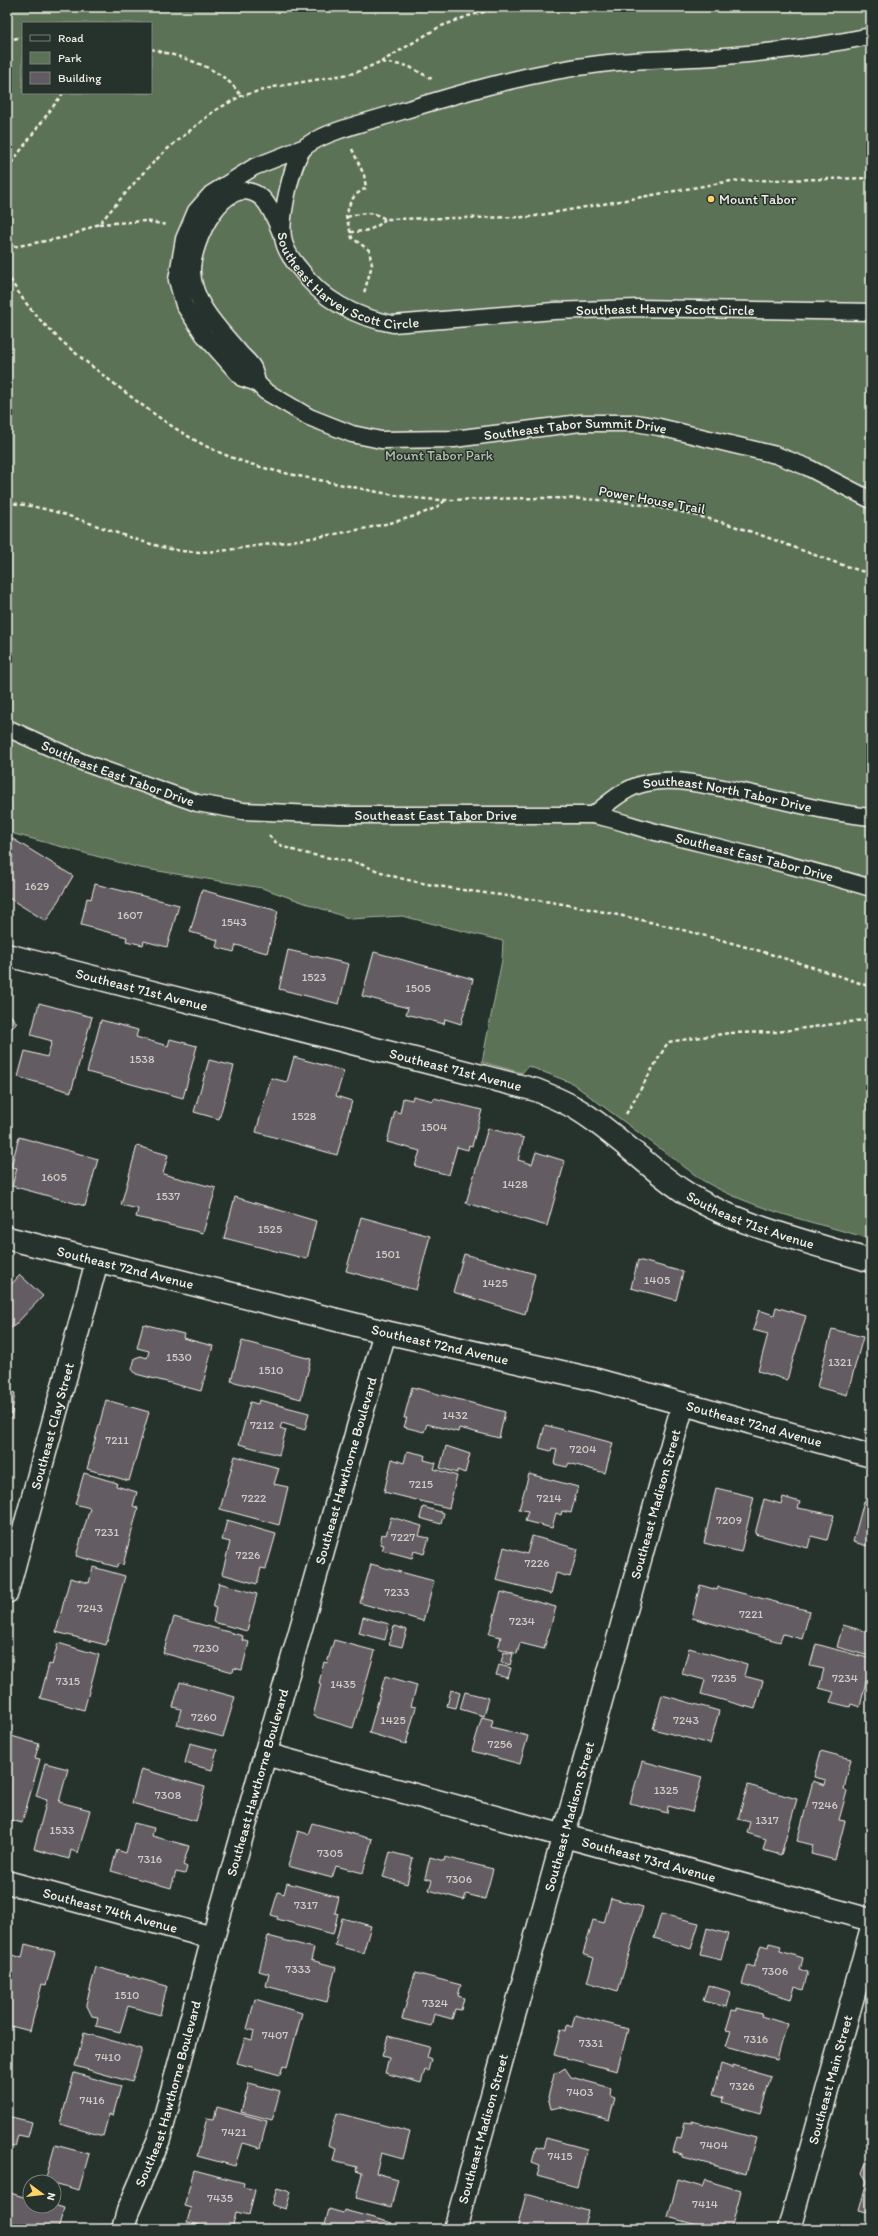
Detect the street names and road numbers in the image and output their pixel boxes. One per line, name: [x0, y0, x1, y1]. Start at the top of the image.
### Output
street label: Southeast Harvey Scott Circle: [274, 231, 420, 332]
street label: Southeast Harvey Scott Circle: [576, 299, 755, 319]
street label: Southeast Tabor Summit Drive: [483, 414, 669, 444]
street label: Power House Trail: [597, 482, 707, 518]
street label: Southeast East Tabor Drive: [39, 736, 197, 810]
street label: Southeast North Tabor Drive: [641, 772, 814, 816]
street label: Southeast East Tabor Drive: [355, 807, 517, 824]
street label: Southeast East Tabor Drive: [674, 829, 836, 885]
street label: Southeast 71st Avenue: [74, 964, 210, 1014]
street label: Southeast 71st Avenue: [388, 1044, 524, 1095]
street label: Southeast 71st Avenue: [683, 1187, 817, 1252]
street label: Southeast 72nd Avenue: [55, 1242, 196, 1293]
street label: Southeast 72nd Avenue: [370, 1320, 511, 1368]
street label: Southeast Clay Street: [27, 1361, 77, 1491]
street label: Southeast Hawthorne Boulevard: [311, 1375, 380, 1566]
street label: Southeast 72nd Avenue: [684, 1397, 824, 1451]
street label: Southeast Madison Street: [627, 1427, 684, 1581]
street label: Southeast Hawthorne Boulevard: [222, 1686, 292, 1878]
street label: Southeast Madison Street: [540, 1740, 598, 1893]
street label: Southeast 73rd Avenue: [580, 1833, 718, 1886]
street label: Southeast 74th Avenue: [41, 1884, 180, 1937]
street label: Southeast Hawthorne Boulevard: [131, 1998, 204, 2189]
street label: Southeast Main Street: [804, 2013, 856, 2146]
street label: Southeast Madison Street: [454, 2052, 512, 2206]

